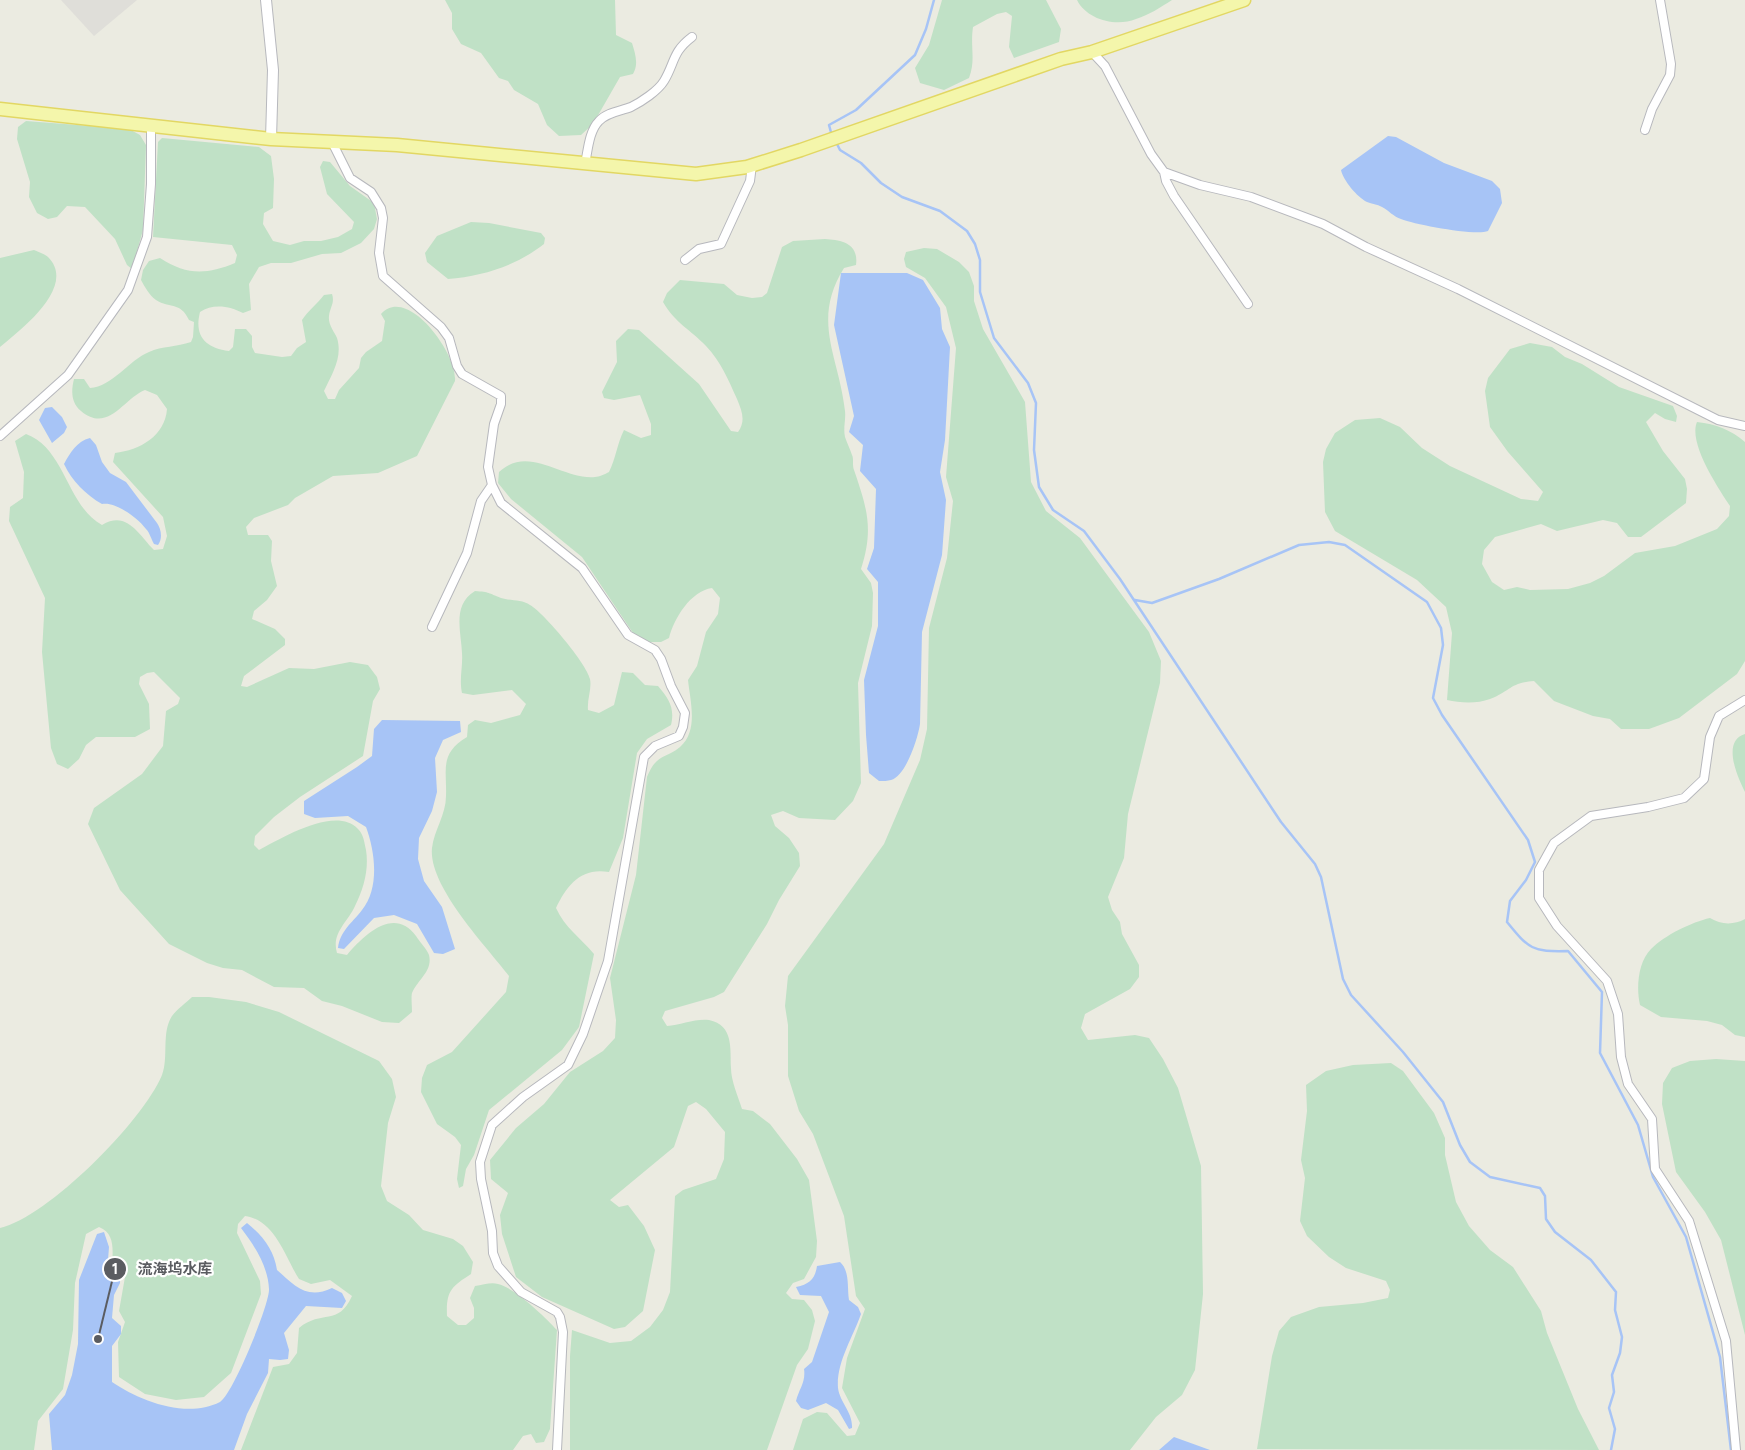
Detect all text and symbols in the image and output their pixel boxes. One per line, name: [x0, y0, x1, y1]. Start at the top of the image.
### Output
callout: 流海坞水库: [102, 1254, 222, 1284]
text: 1: [112, 1260, 118, 1278]
text: 流海坞水库: [137, 1260, 213, 1278]

